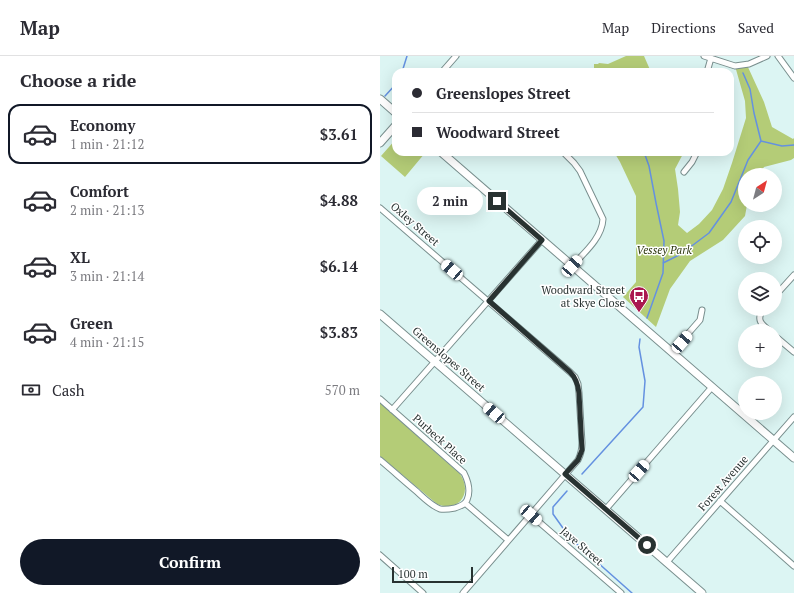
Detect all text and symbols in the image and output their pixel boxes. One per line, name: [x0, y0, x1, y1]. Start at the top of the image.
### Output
text: Map: [20, 15, 60, 40]
text: Map: [602, 18, 629, 37]
text: Directions: [651, 18, 716, 37]
text: Saved: [738, 18, 774, 37]
text: Choose a ride: [20, 68, 136, 92]
text: Greenslopes Street: [436, 83, 570, 103]
text: Economy: [70, 115, 135, 135]
icon: car: [22, 116, 58, 152]
text: Woodward Street: [436, 122, 560, 142]
text: $3.61: [320, 124, 358, 144]
text: 1 min · 21:12: [70, 135, 144, 153]
north arrow: [738, 168, 782, 212]
map controls: [738, 168, 782, 420]
text: Comfort: [70, 181, 129, 201]
icon: car: [22, 182, 58, 218]
callout: 2 min: [417, 187, 483, 215]
text: $4.88: [320, 190, 358, 210]
text: 2 min: [432, 192, 468, 210]
route end: [488, 192, 506, 210]
street label: Oxley Street: [388, 199, 442, 249]
text: 2 min · 21:13: [70, 201, 144, 219]
button: locate: [738, 220, 782, 264]
park label: Vessey Park: [636, 243, 692, 257]
text: XL: [70, 247, 90, 267]
icon: car: [22, 248, 58, 284]
car: [560, 253, 584, 279]
text: $6.14: [320, 256, 358, 276]
car: [439, 258, 465, 282]
text: 3 min · 21:14: [70, 267, 144, 285]
button: layers: [738, 272, 782, 316]
place label: Woodward Street at Skye Close: [541, 283, 625, 310]
bus stop icon: Woodward Street at Skye Close: [628, 285, 650, 313]
text: Green: [70, 313, 113, 333]
icon: car: [22, 314, 58, 350]
text: $3.83: [320, 322, 358, 342]
street label: Greenslopes Street: [410, 324, 488, 394]
button: +: [738, 324, 782, 368]
car: [670, 329, 694, 355]
text: 4 min · 21:15: [70, 333, 144, 351]
button: −: [738, 376, 782, 420]
icon: cash: [20, 379, 42, 401]
text: Cash: [52, 380, 85, 400]
text: 570 m: [325, 381, 360, 399]
car: [481, 401, 507, 425]
street label: Purbeck Place: [410, 411, 470, 467]
street label: Forest Avenue: [695, 452, 751, 514]
car: [627, 458, 651, 484]
car: [518, 503, 544, 527]
street label: Jaye Street: [558, 524, 606, 568]
route start: [638, 536, 656, 554]
button: Confirm: [20, 539, 360, 585]
scale bar: [392, 565, 473, 584]
text: 100 m: [398, 567, 428, 581]

